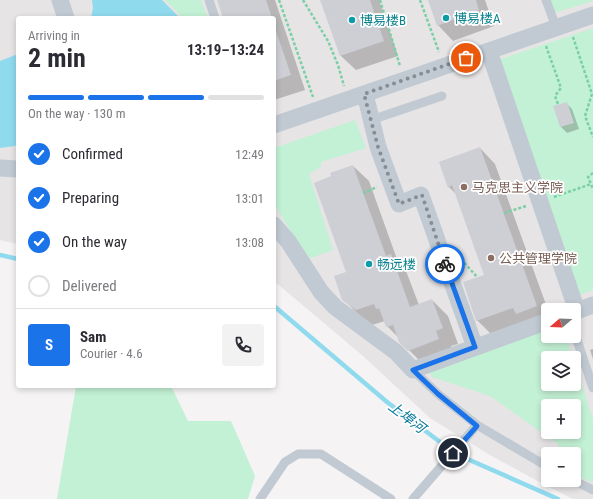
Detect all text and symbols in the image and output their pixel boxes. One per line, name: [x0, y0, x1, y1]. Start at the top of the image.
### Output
place label: 博易楼A: [454, 11, 501, 26]
place label: 博易楼B: [360, 13, 406, 28]
marker: 博易楼A: [441, 13, 451, 23]
marker: 博易楼B: [347, 15, 357, 25]
text: Arriving in: [28, 28, 80, 43]
text: 13:19–13:24: [187, 41, 264, 59]
pin: [449, 41, 483, 75]
text: 2 min: [28, 43, 86, 73]
icon: bag: [455, 47, 477, 69]
text: On the way · 130 m: [28, 106, 125, 121]
icon: check: [28, 143, 50, 165]
text: Confirmed: [62, 145, 123, 163]
text: 12:49: [235, 147, 264, 162]
place label: 马克思主义学院: [472, 180, 563, 195]
marker: 马克思主义学院: [459, 182, 469, 192]
icon: check: [28, 187, 50, 209]
text: Preparing: [62, 189, 119, 207]
text: 13:01: [235, 191, 264, 206]
icon: check: [28, 231, 50, 253]
text: On the way: [62, 233, 127, 251]
text: 13:08: [235, 235, 264, 250]
courier: [425, 244, 465, 284]
place label: 公共管理学院: [499, 251, 577, 266]
icon: bike: [434, 253, 456, 275]
marker: 公共管理学院: [486, 253, 496, 263]
place label: 畅远楼: [377, 257, 416, 272]
marker: 畅远楼: [364, 259, 374, 269]
text: Delivered: [62, 277, 117, 295]
north arrow: [541, 303, 581, 343]
map controls: [541, 303, 581, 487]
button: phone: [222, 324, 264, 366]
text: Sam: [80, 328, 106, 346]
text: S: [45, 336, 53, 354]
text: Courier · 4.6: [80, 346, 143, 361]
button: layers: [541, 351, 581, 391]
water label: 上埠河: [385, 398, 431, 438]
button: +: [541, 399, 581, 439]
pin: [436, 436, 470, 470]
icon: home: [442, 442, 464, 464]
button: −: [541, 447, 581, 487]

